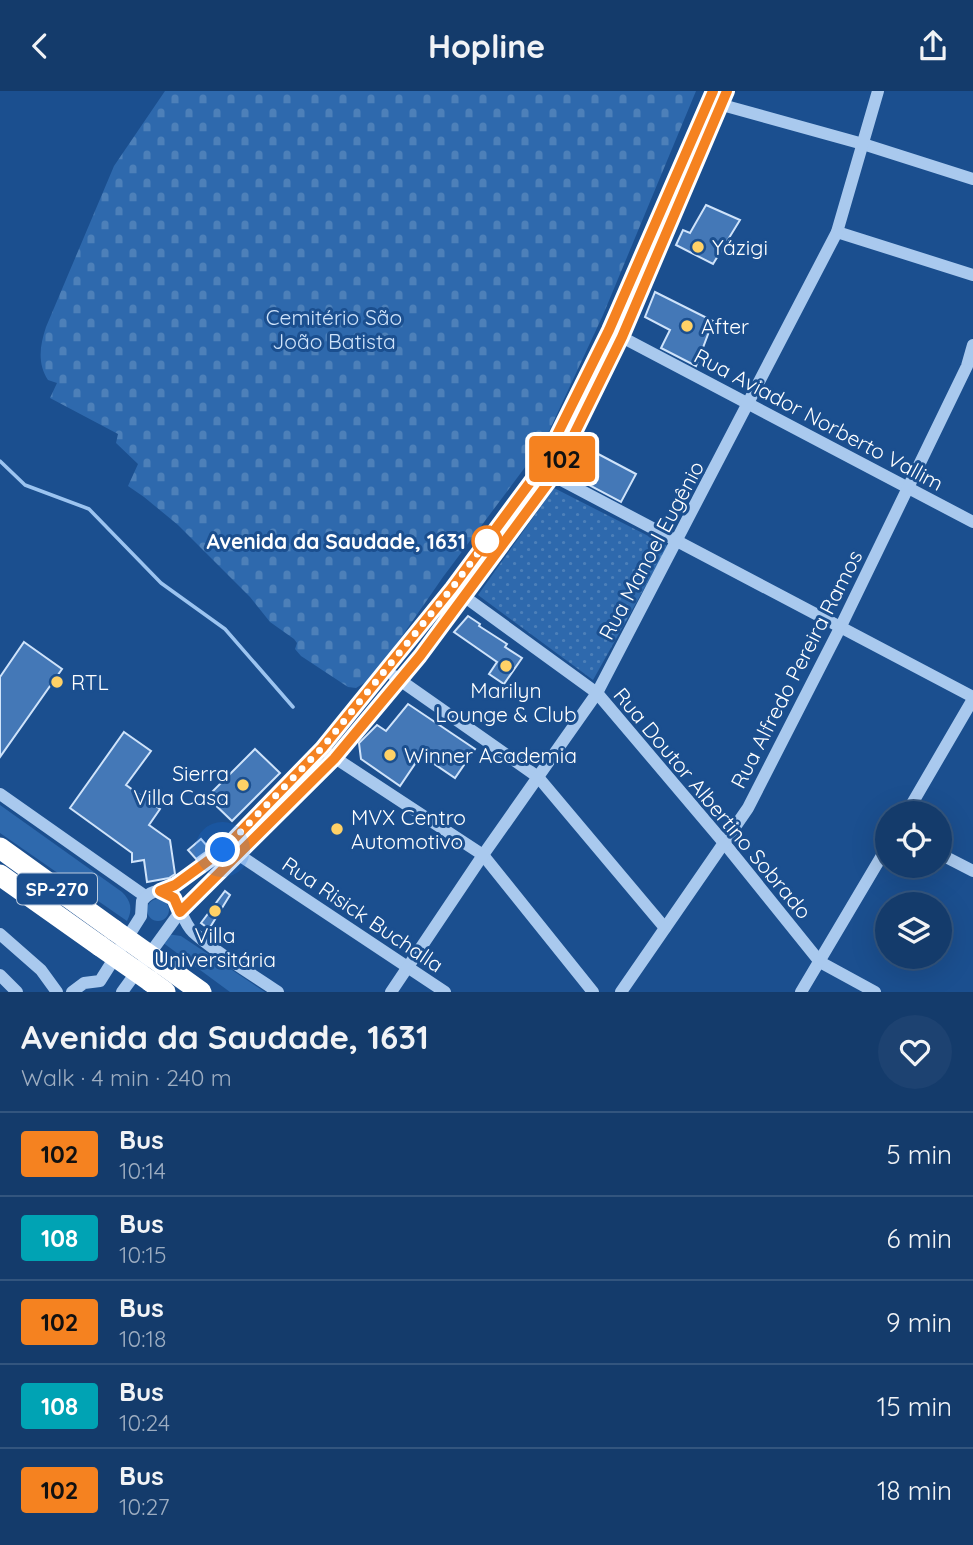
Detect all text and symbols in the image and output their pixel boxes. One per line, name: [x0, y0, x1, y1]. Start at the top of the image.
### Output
text: Hopline: [428, 26, 545, 66]
icon: back: [21, 27, 59, 65]
icon: share: [914, 27, 952, 65]
place label: Yázigi: [712, 234, 768, 260]
marker: Yázigi: [690, 239, 706, 255]
park label: Cemitério São João Batista: [266, 304, 402, 354]
place label: After: [701, 313, 749, 339]
marker: After: [679, 318, 695, 334]
street label: Rua Aviador Norberto Vallim: [690, 342, 948, 496]
line badge: 102: [522, 436, 602, 482]
text: 102: [543, 444, 581, 474]
street label: Rua Manoel Eugênio: [593, 456, 709, 644]
marker: Avenida da Saudade, 1631: [472, 526, 502, 556]
place label: Avenida da Saudade, 1631: [206, 528, 466, 554]
street label: Rua Alfredo Pereira Ramos: [725, 546, 867, 792]
marker: Marilyn Lounge & Club: [498, 658, 514, 674]
place label: RTL: [71, 669, 109, 695]
marker: RTL: [49, 674, 65, 690]
place label: Marilyn Lounge & Club: [435, 677, 577, 727]
street label: Rua Doutor Albertino Sobrado: [609, 682, 817, 924]
place label: Winner Academia: [404, 742, 577, 768]
marker: Winner Academia: [382, 747, 398, 763]
place label: Sierra Villa Casa: [133, 760, 229, 810]
marker: Sierra Villa Casa: [235, 777, 251, 793]
map controls: [875, 801, 952, 969]
button: locate: [875, 801, 952, 878]
place label: MVX Centro Automotivo: [351, 804, 466, 854]
marker: MVX Centro Automotivo: [329, 821, 345, 837]
your location: [205, 832, 240, 867]
street label: Rua Risick Buchalla: [278, 851, 448, 977]
road number: SP-270: [17, 873, 97, 905]
button: layers: [875, 892, 952, 969]
marker: Villa Universitária: [207, 903, 223, 919]
place label: Villa Universitária: [154, 922, 276, 972]
button: heart: [878, 1015, 952, 1089]
text: Avenida da Saudade, 1631: [21, 1016, 429, 1057]
text: Walk · 4 min · 240 m: [21, 1063, 232, 1092]
text: Bus: [119, 1123, 164, 1156]
text: 5 min: [886, 1138, 952, 1171]
text: 102: [41, 1139, 78, 1169]
text: 10:14: [119, 1156, 166, 1185]
text: Bus: [119, 1207, 164, 1240]
text: 6 min: [887, 1222, 952, 1255]
text: 108: [41, 1223, 78, 1253]
text: 10:15: [119, 1240, 167, 1269]
text: Bus: [119, 1291, 164, 1324]
text: 9 min: [886, 1306, 952, 1339]
text: 102: [41, 1307, 78, 1337]
text: 10:18: [119, 1324, 166, 1353]
text: Bus: [119, 1375, 164, 1408]
text: 15 min: [877, 1390, 952, 1423]
text: 108: [41, 1391, 78, 1421]
text: 10:24: [119, 1408, 170, 1437]
text: Bus: [119, 1459, 164, 1492]
text: 18 min: [877, 1474, 952, 1507]
text: 102: [41, 1475, 78, 1505]
text: 10:27: [119, 1492, 170, 1521]

